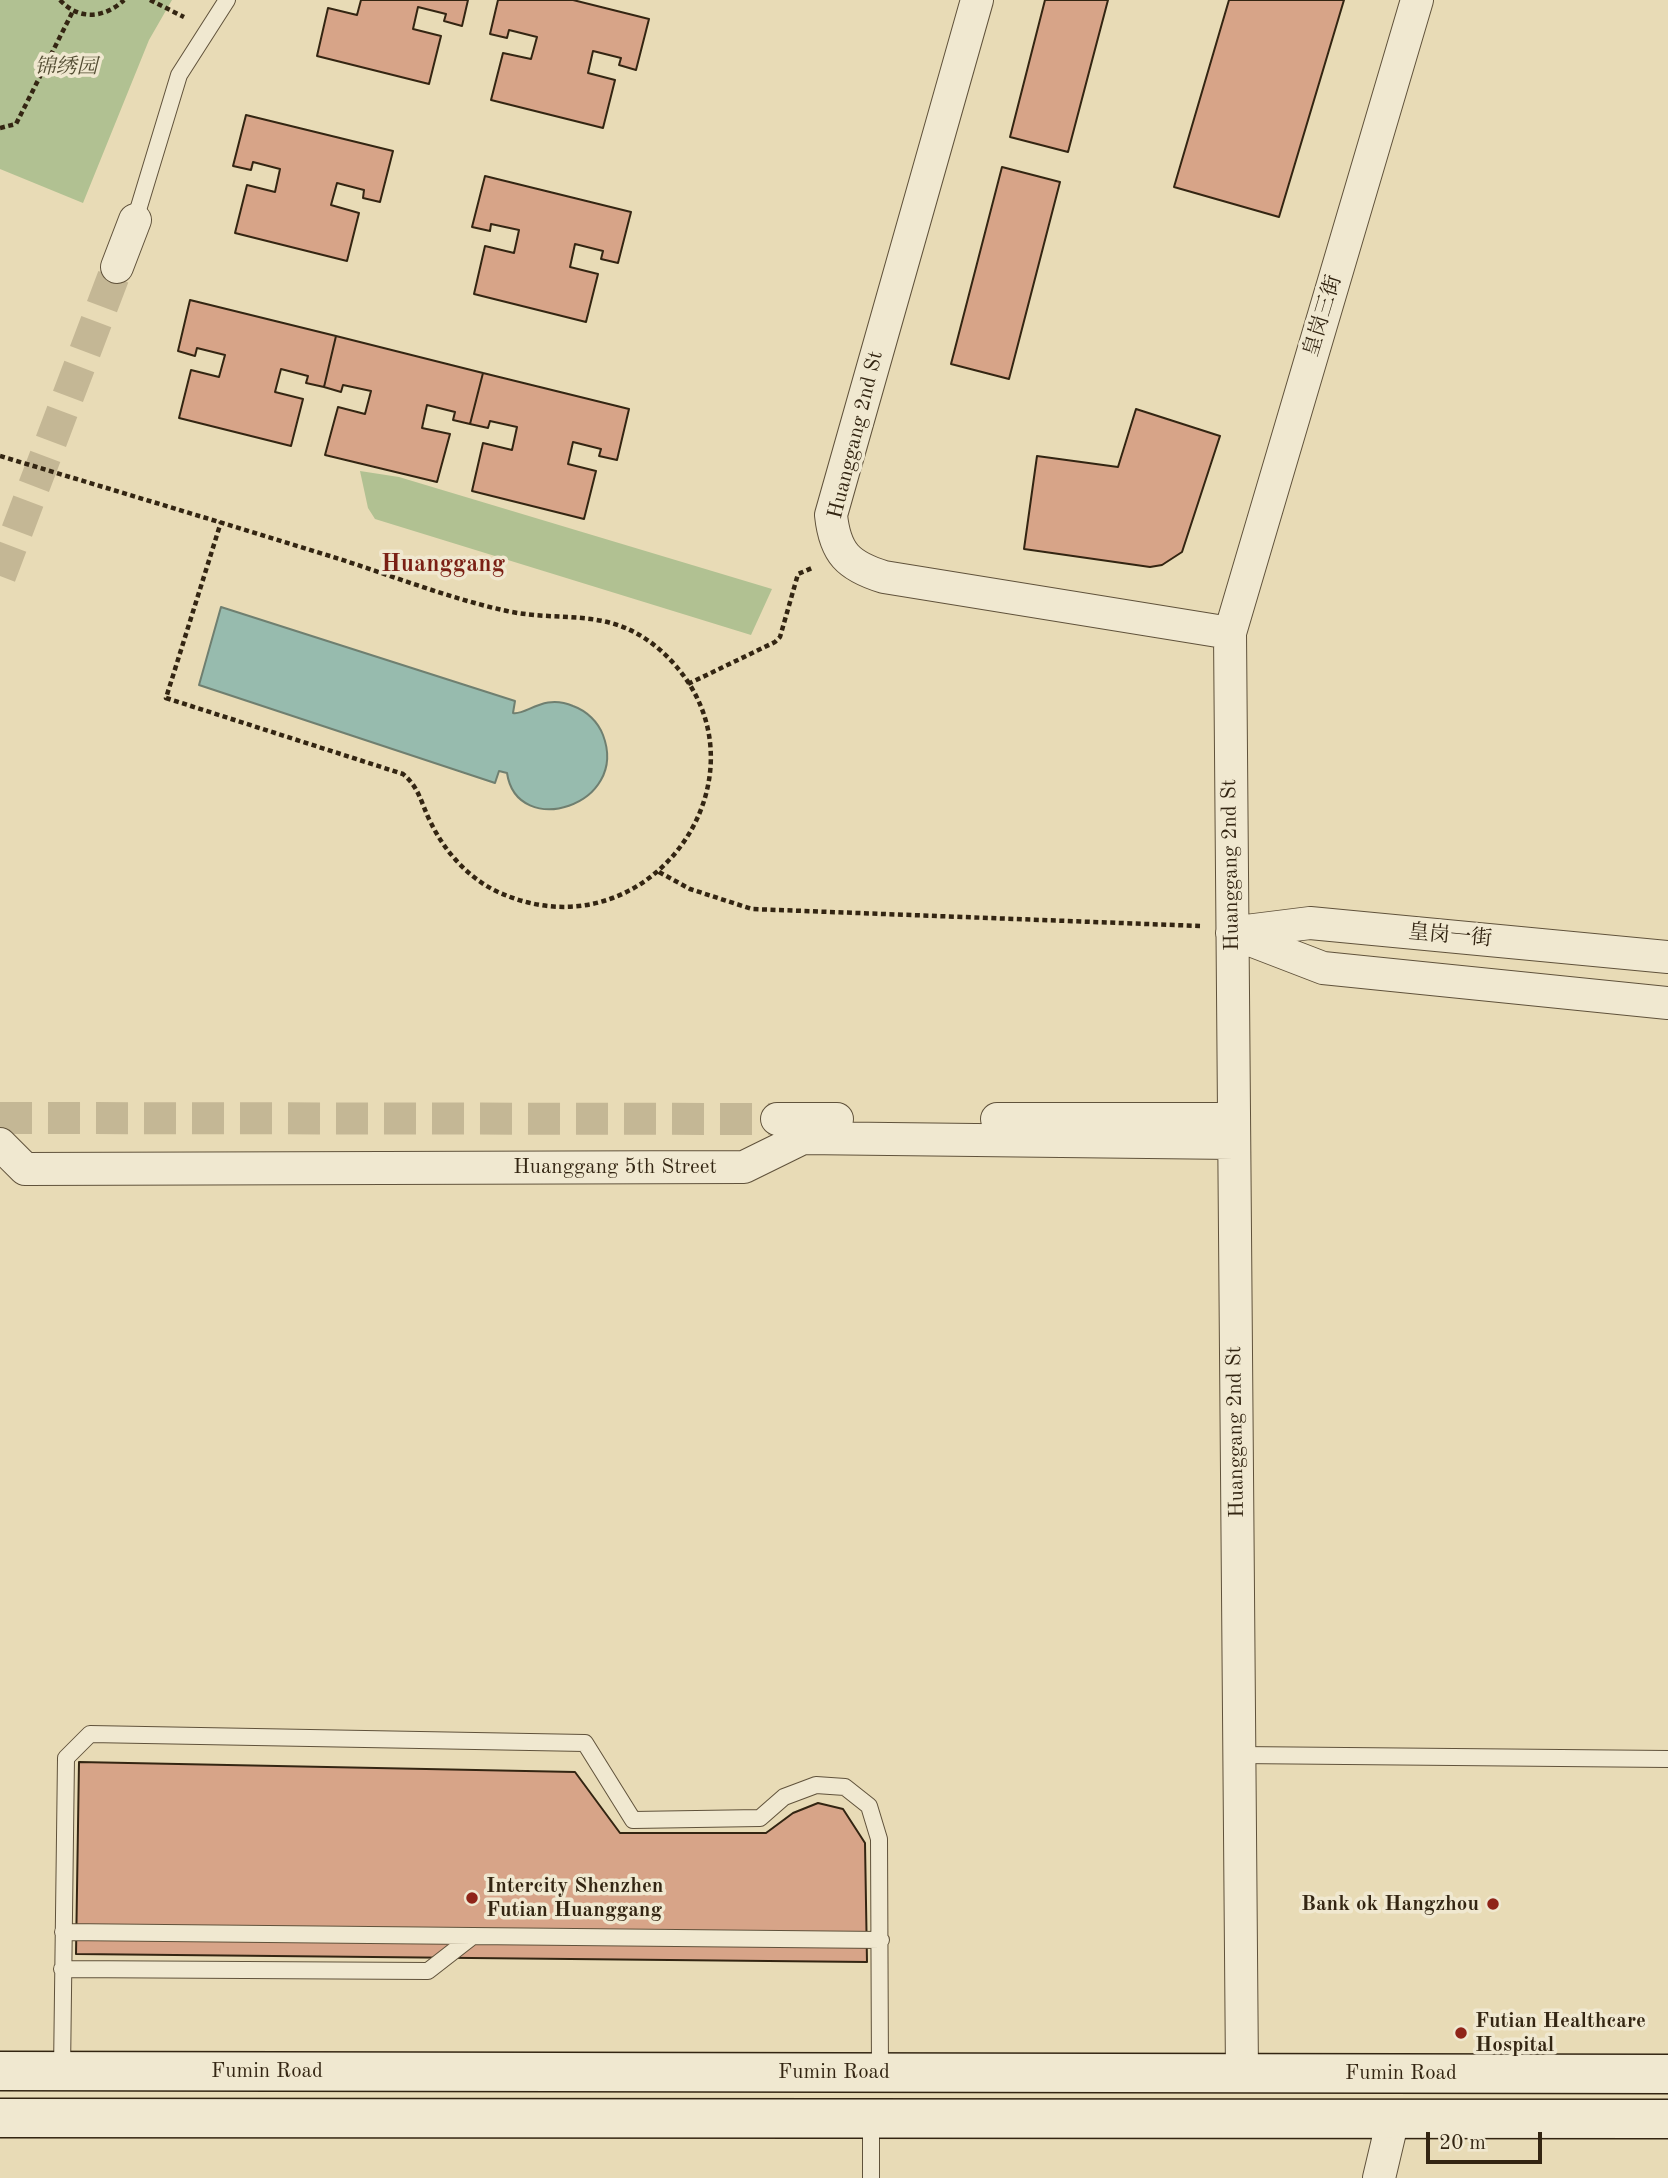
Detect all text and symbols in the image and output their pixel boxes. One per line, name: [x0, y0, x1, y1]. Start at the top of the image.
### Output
park label: 锦绣园: [35, 54, 97, 80]
street label: 皇岗三街: [1299, 272, 1347, 360]
street label: Huanggang 2nd St: [823, 349, 889, 521]
district label: Huanggang: [381, 551, 505, 579]
street label: Huanggang 2nd St: [1217, 779, 1245, 951]
street label: 皇岗一街: [1407, 920, 1493, 952]
street label: Huanggang 5th Street: [513, 1154, 717, 1180]
street label: Huanggang 2nd St: [1222, 1346, 1250, 1518]
place label: Intercity Shenzhen Futian Huanggang: [486, 1873, 664, 1923]
marker: Intercity Shenzhen Futian Huanggang: [464, 1890, 480, 1906]
place label: Bank ok Hangzhou: [1301, 1891, 1479, 1917]
marker: Bank ok Hangzhou: [1485, 1896, 1501, 1912]
place label: Futian Healthcare Hospital: [1475, 2008, 1646, 2058]
marker: Futian Healthcare Hospital: [1453, 2025, 1469, 2041]
street label: Fumin Road: [211, 2058, 323, 2084]
street label: Fumin Road: [778, 2059, 890, 2085]
street label: Fumin Road: [1345, 2060, 1457, 2086]
scale bar: [1430, 2118, 1546, 2162]
text: 20 m: [1439, 2133, 1486, 2154]

